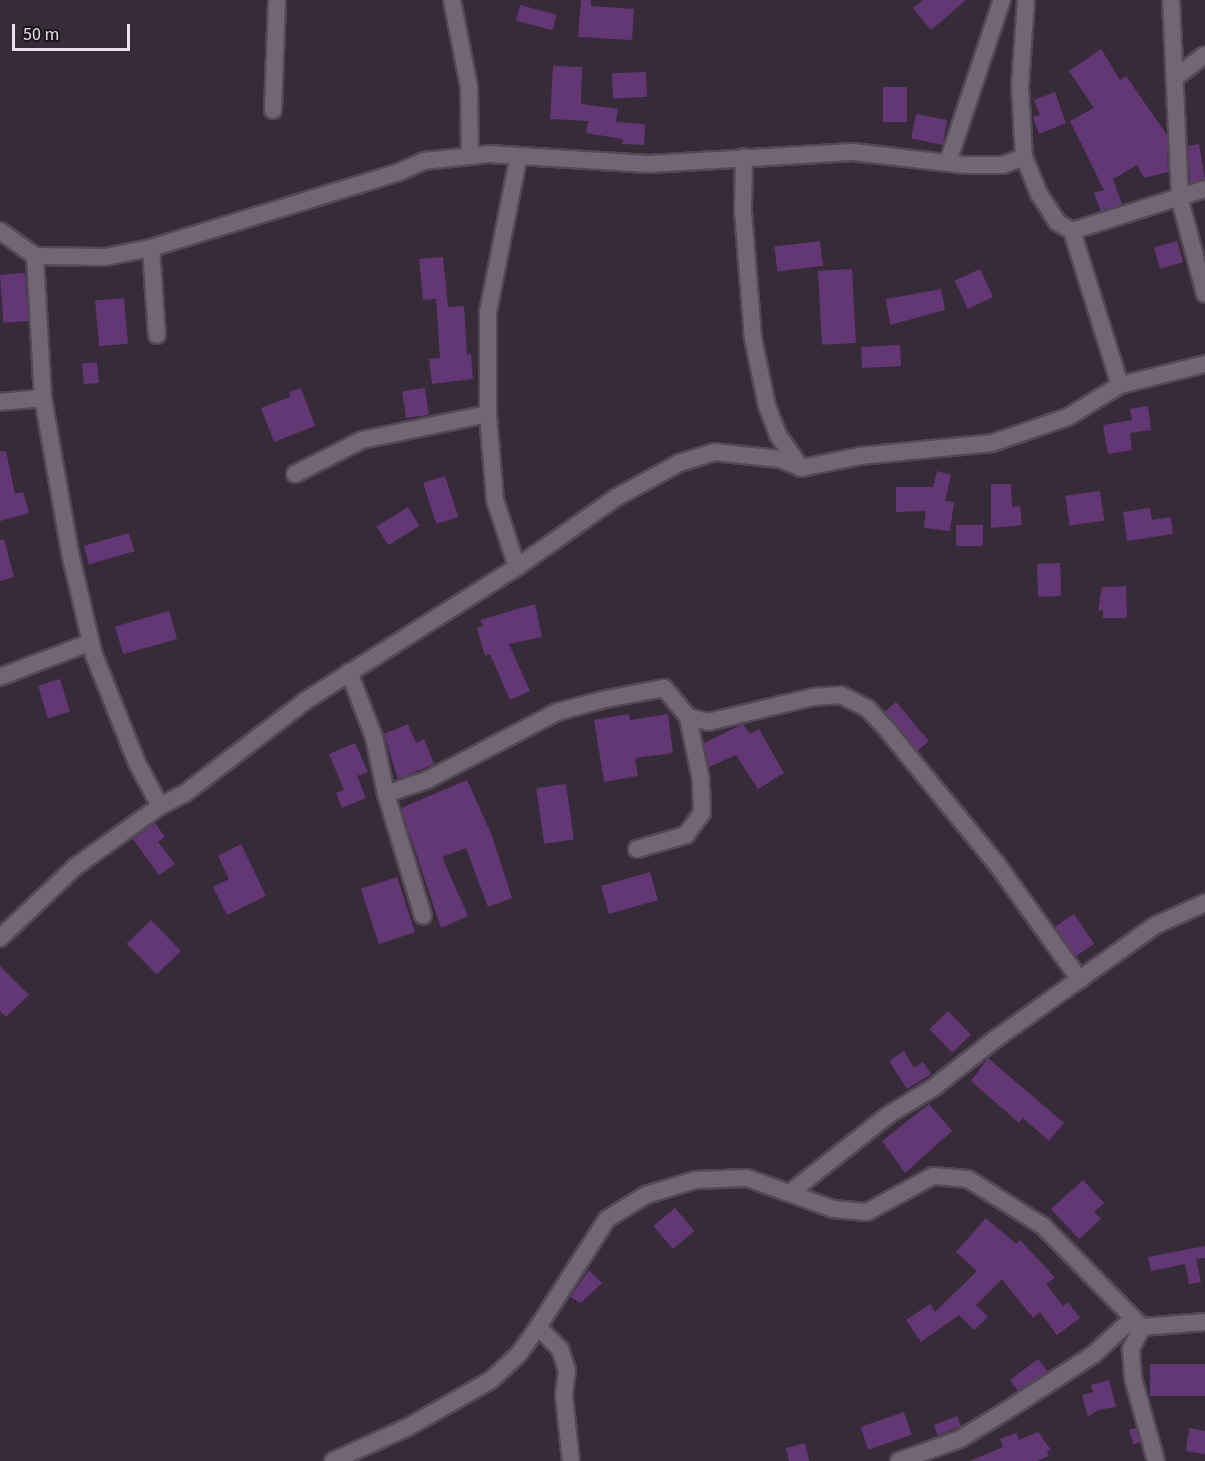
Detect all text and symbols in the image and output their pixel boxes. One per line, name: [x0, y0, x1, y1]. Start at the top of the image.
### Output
scale bar: [15, 12, 134, 50]
text: 50 m: [23, 22, 59, 47]

